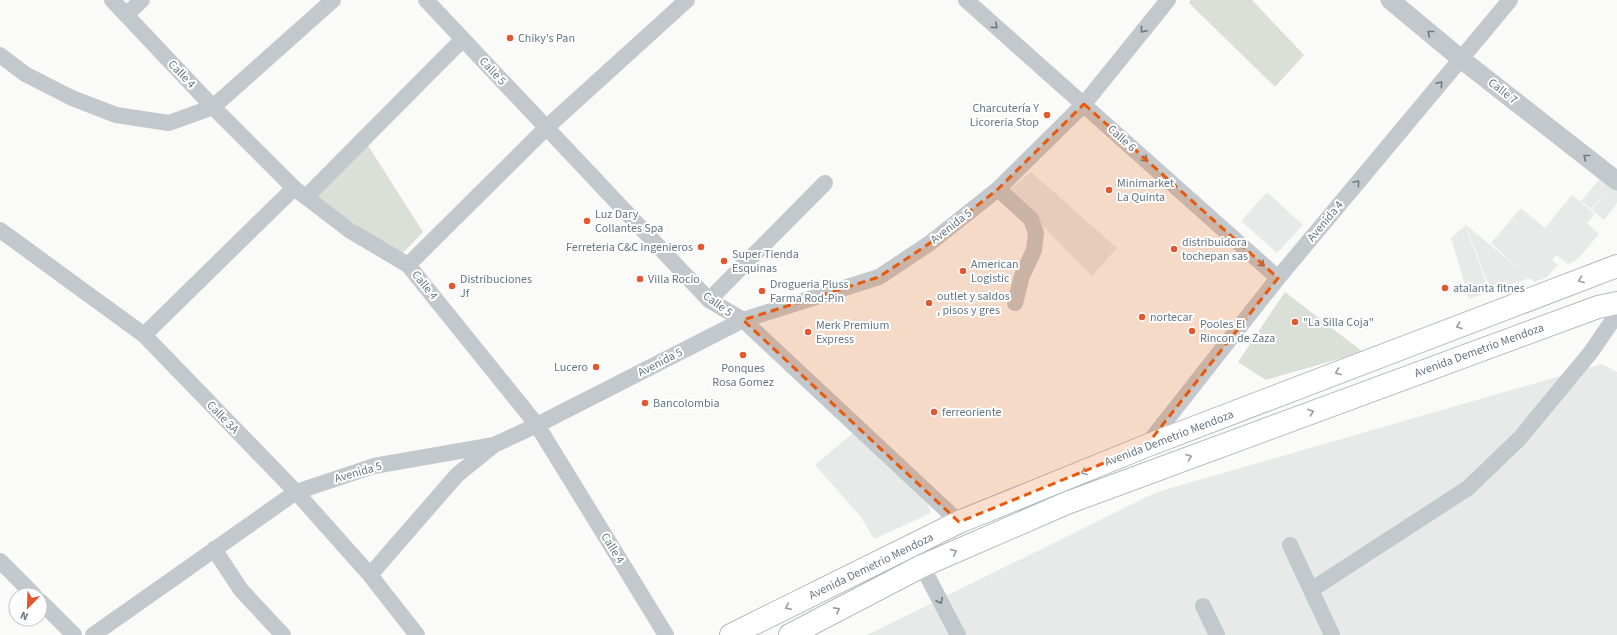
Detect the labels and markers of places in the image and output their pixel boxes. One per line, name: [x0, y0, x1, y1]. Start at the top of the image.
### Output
place label: Chiky's Pan: [518, 30, 575, 47]
marker: Chiky's Pan: [505, 33, 515, 43]
place label: Charcutería Y Licoreria Stop: [970, 100, 1039, 131]
marker: Charcutería Y Licoreria Stop: [1042, 110, 1052, 120]
place label: Minimarket La Quinta: [1117, 175, 1174, 206]
marker: Minimarket La Quinta: [1104, 185, 1114, 195]
place label: Luz Dary Collantes Spa: [595, 206, 663, 237]
marker: Luz Dary Collantes Spa: [582, 216, 592, 226]
place label: distribuidora tochepan sas: [1182, 234, 1248, 265]
place label: Ferreteria C&C ingenieros: [566, 239, 693, 256]
marker: Ferreteria C&C ingenieros: [696, 242, 706, 252]
marker: distribuidora tochepan sas: [1169, 244, 1179, 254]
place label: Super Tienda Esquinas: [732, 246, 799, 277]
marker: Super Tienda Esquinas: [719, 256, 729, 266]
place label: American Logistic: [971, 256, 1019, 287]
marker: American Logistic: [958, 266, 968, 276]
place label: Distribuciones Jf: [460, 271, 532, 302]
place label: Villa Rocio: [648, 271, 700, 288]
marker: Villa Rocio: [635, 274, 645, 284]
place label: Drogueria Pluss Farma Rod-Pin: [770, 276, 848, 307]
place label: atalanta fitnes: [1453, 280, 1525, 297]
marker: Distribuciones Jf: [447, 281, 457, 291]
marker: atalanta fitnes: [1440, 283, 1450, 293]
marker: Drogueria Pluss Farma Rod-Pin: [757, 286, 767, 296]
place label: outlet y saldos , pisos y gres: [937, 288, 1010, 319]
marker: outlet y saldos , pisos y gres: [924, 298, 934, 308]
place label: nortecar: [1150, 309, 1193, 326]
marker: nortecar: [1137, 312, 1147, 322]
place label: "La Silla Coja": [1303, 314, 1374, 331]
place label: Pooles El Rincon de Zaza: [1200, 316, 1275, 347]
place label: Merk Premium Express: [816, 317, 889, 348]
marker: "La Silla Coja": [1290, 317, 1300, 327]
marker: Pooles El Rincon de Zaza: [1187, 326, 1197, 336]
marker: Merk Premium Express: [803, 327, 813, 337]
marker: Ponques Rosa Gomez: [738, 350, 748, 360]
place label: Lucero: [554, 359, 588, 376]
place label: Ponques Rosa Gomez: [712, 360, 774, 391]
marker: Lucero: [591, 362, 601, 372]
place label: Bancolombia: [653, 395, 720, 412]
marker: Bancolombia: [640, 398, 650, 408]
place label: ferreoriente: [942, 404, 1002, 421]
marker: ferreoriente: [929, 407, 939, 417]

